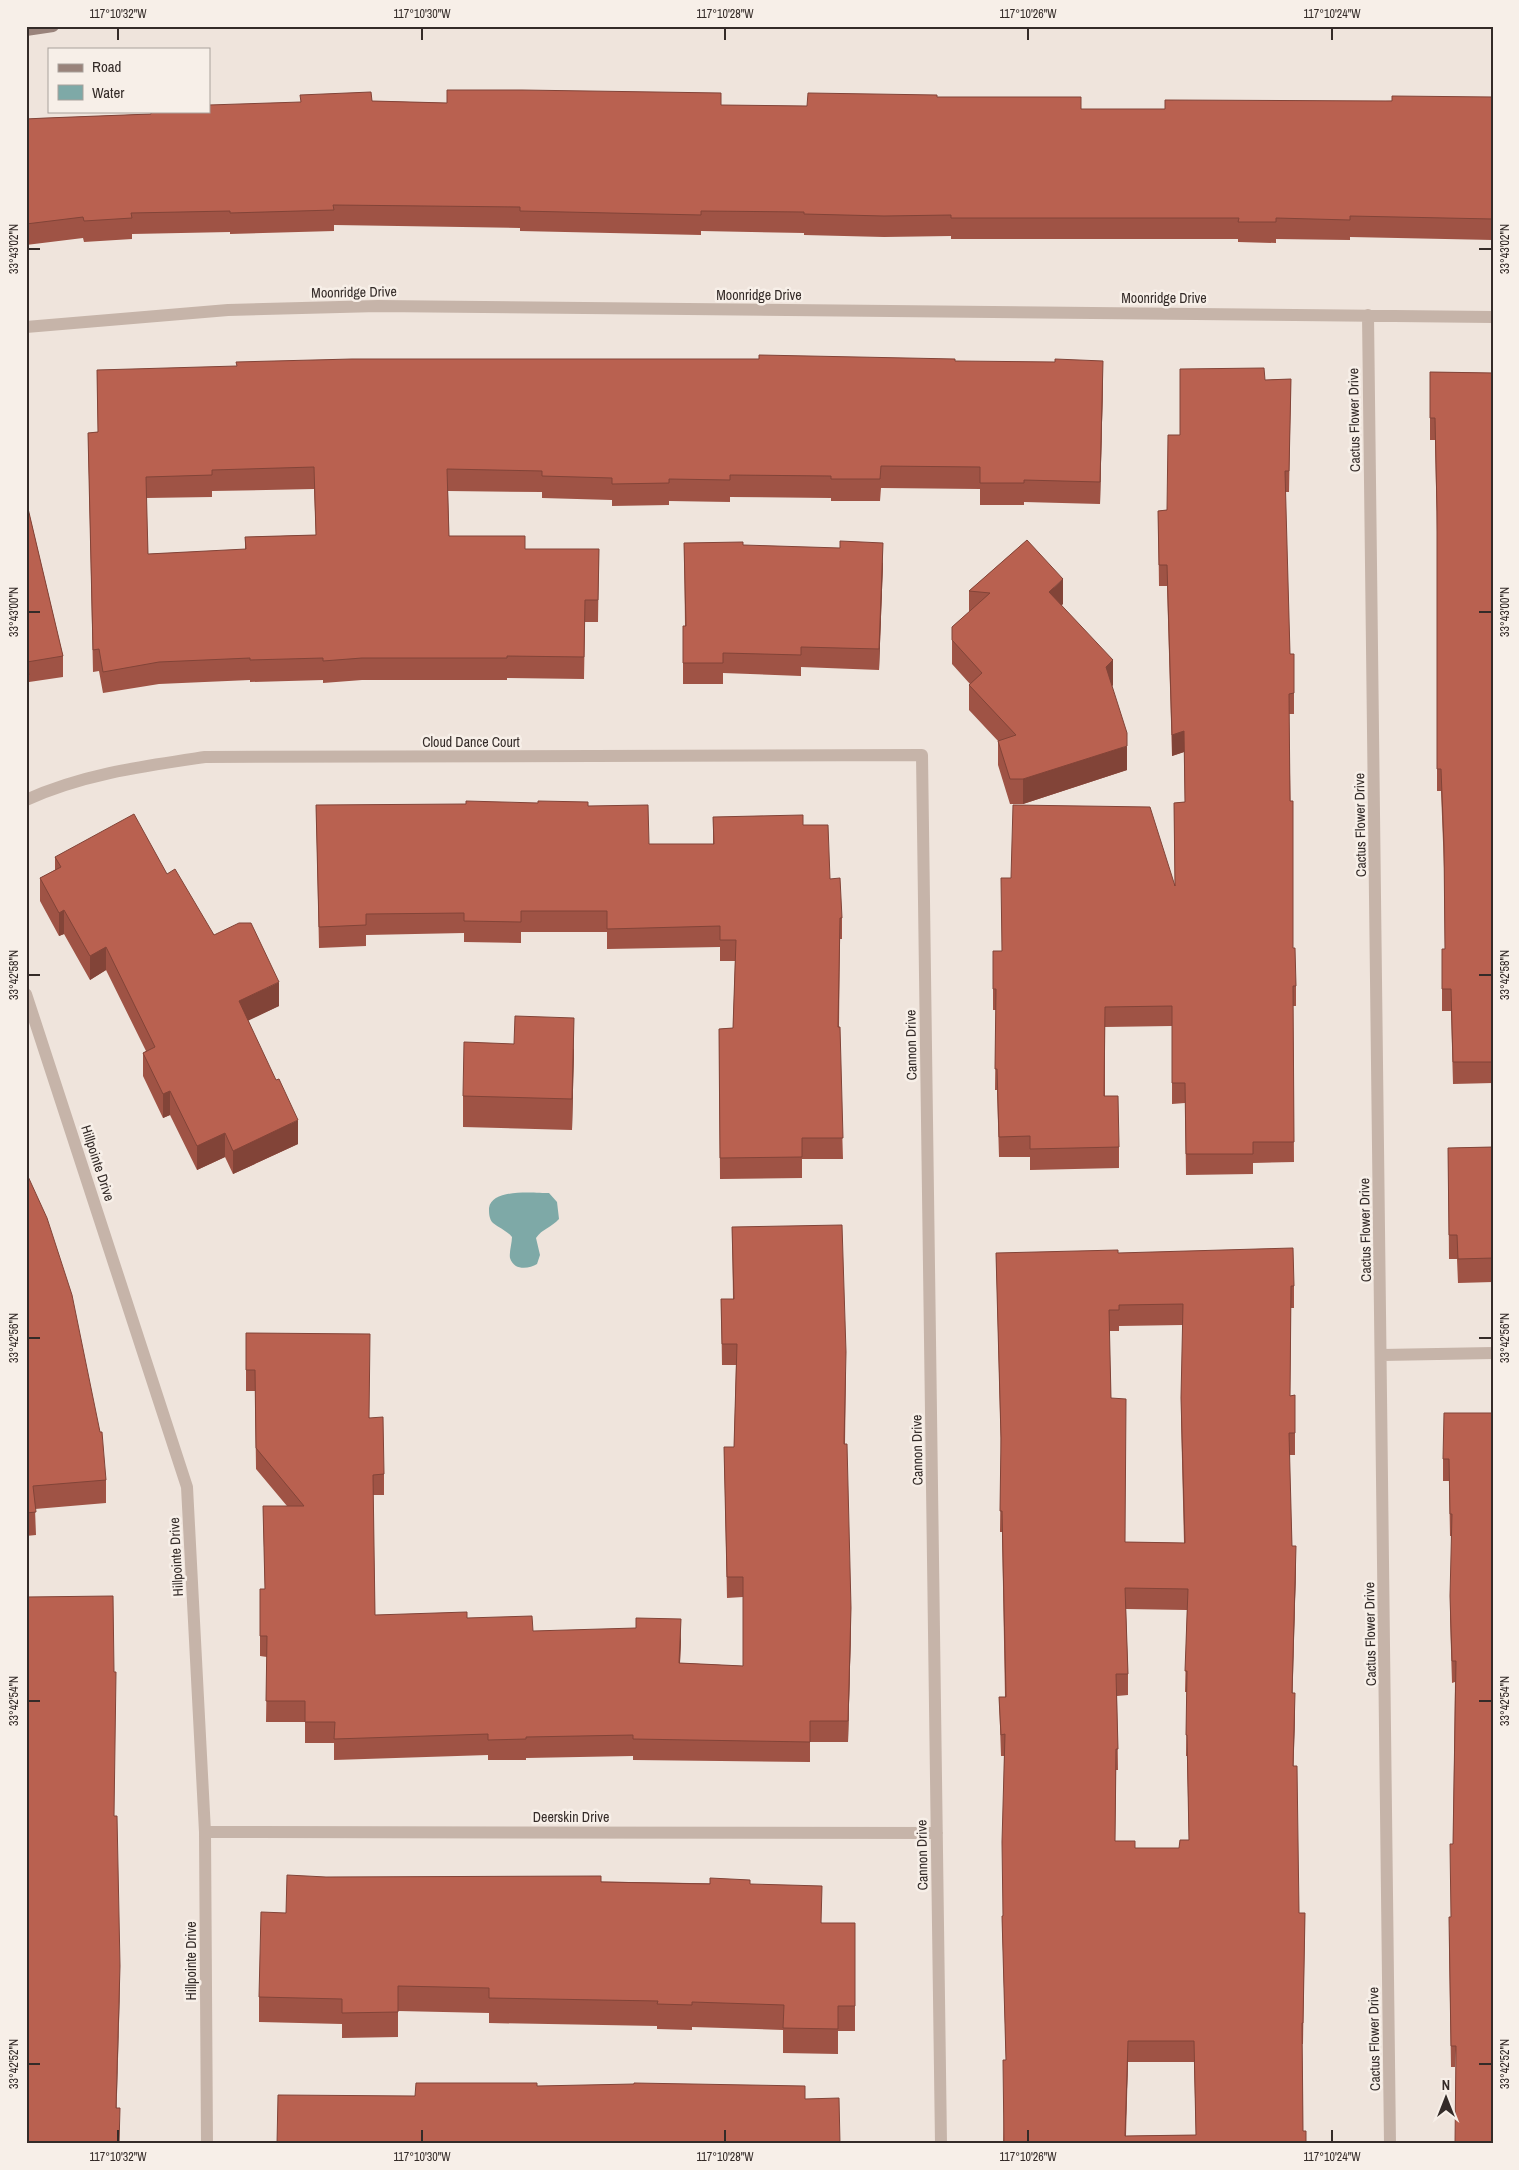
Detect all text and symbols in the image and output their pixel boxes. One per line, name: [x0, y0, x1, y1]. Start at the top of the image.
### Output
text: 117°10'32"W: [89, 6, 147, 22]
text: 117°10'30"W: [393, 6, 451, 22]
text: 117°10'28"W: [696, 6, 754, 22]
text: 117°10'26"W: [999, 6, 1057, 22]
text: 117°10'24"W: [1303, 6, 1361, 22]
legend: [48, 48, 210, 112]
text: Road: [92, 56, 121, 77]
text: Water: [92, 82, 124, 103]
text: 33°43'02"N: [6, 224, 22, 274]
text: 33°43'02"N: [1497, 224, 1513, 274]
street label: Moonridge Drive: [311, 282, 397, 302]
street label: Moonridge Drive: [716, 286, 802, 304]
street label: Moonridge Drive: [1121, 289, 1207, 307]
street label: Cactus Flower Drive: [1344, 368, 1364, 472]
text: 33°43'00"N: [6, 587, 22, 637]
text: 33°43'00"N: [1497, 587, 1513, 637]
street label: Cloud Dance Court: [422, 733, 520, 751]
street label: Cactus Flower Drive: [1350, 773, 1370, 877]
text: 33°42'58"N: [6, 950, 22, 1000]
text: 33°42'58"N: [1497, 950, 1513, 1000]
street label: Cannon Drive: [901, 1009, 921, 1081]
street label: Hillpointe Drive: [77, 1123, 119, 1203]
street label: Cactus Flower Drive: [1355, 1178, 1375, 1282]
text: 33°42'56"N: [6, 1313, 22, 1363]
text: 33°42'56"N: [1497, 1313, 1513, 1363]
street label: Cannon Drive: [907, 1414, 927, 1486]
street label: Hillpointe Drive: [165, 1517, 187, 1597]
street label: Cactus Flower Drive: [1360, 1582, 1380, 1686]
text: 33°42'54"N: [6, 1676, 22, 1726]
text: 33°42'54"N: [1497, 1676, 1513, 1726]
street label: Deerskin Drive: [533, 1808, 609, 1826]
street label: Cannon Drive: [912, 1819, 932, 1891]
street label: Hillpointe Drive: [182, 1921, 200, 2001]
street label: Cactus Flower Drive: [1364, 1987, 1384, 2091]
text: 33°42'52"N: [6, 2039, 22, 2089]
text: 33°42'52"N: [1497, 2039, 1513, 2089]
north arrow: [1422, 2072, 1472, 2122]
text: N: [1442, 2076, 1450, 2094]
text: 117°10'32"W: [89, 2149, 147, 2165]
text: 117°10'30"W: [393, 2149, 451, 2165]
text: 117°10'28"W: [696, 2149, 754, 2165]
text: 117°10'26"W: [999, 2149, 1057, 2165]
text: 117°10'24"W: [1303, 2149, 1361, 2165]

